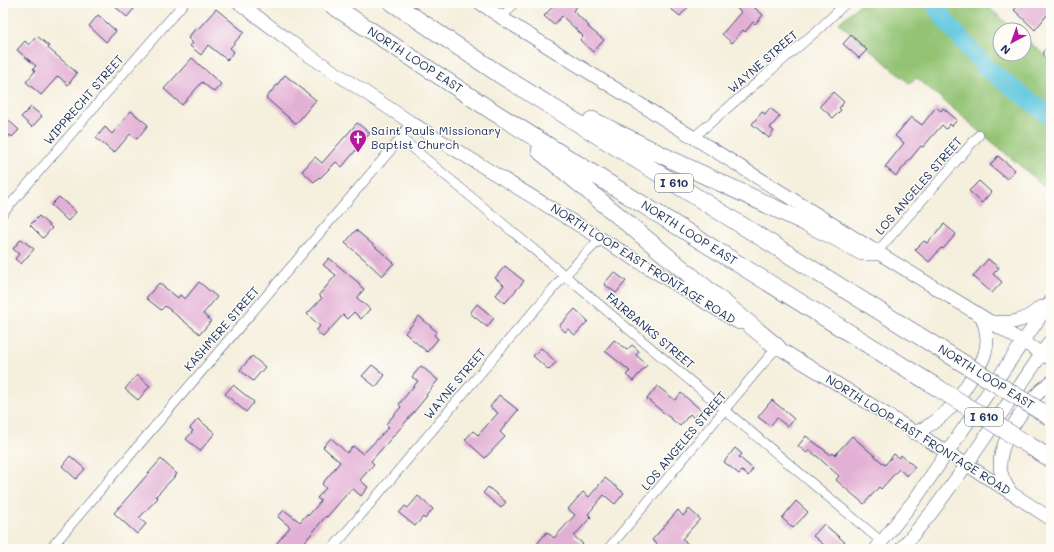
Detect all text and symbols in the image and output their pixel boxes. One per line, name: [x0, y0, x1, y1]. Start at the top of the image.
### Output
street label: NORTH LOOP EAST: [365, 22, 466, 96]
north arrow: [992, 22, 1032, 62]
street label: WAYNE STREET: [724, 26, 801, 96]
text: N: [997, 42, 1013, 58]
street label: WIPPRECHT STREET: [40, 51, 127, 148]
place label: Saint Pauls Missionary Baptist Church: [371, 122, 501, 152]
church icon: Saint Pauls Missionary Baptist Church: [348, 128, 368, 153]
street label: LOS ANGELES STREET: [871, 133, 965, 238]
road number: I 610: [655, 174, 693, 192]
street label: NORTH LOOP EAST: [639, 196, 741, 268]
street label: NORTH LOOP EAST FRONTAGE ROAD: [548, 199, 739, 327]
street label: KASHMERE STREET: [180, 282, 263, 374]
street label: FAIRBANKS STREET: [603, 289, 698, 372]
street label: NORTH LOOP EAST: [936, 340, 1038, 412]
street label: WAYNE STREET: [420, 344, 489, 422]
street label: NORTH LOOP EAST FRONTAGE ROAD: [823, 370, 1014, 498]
street label: LOS ANGELES STREET: [637, 387, 730, 493]
road number: I 610: [965, 408, 1003, 426]

